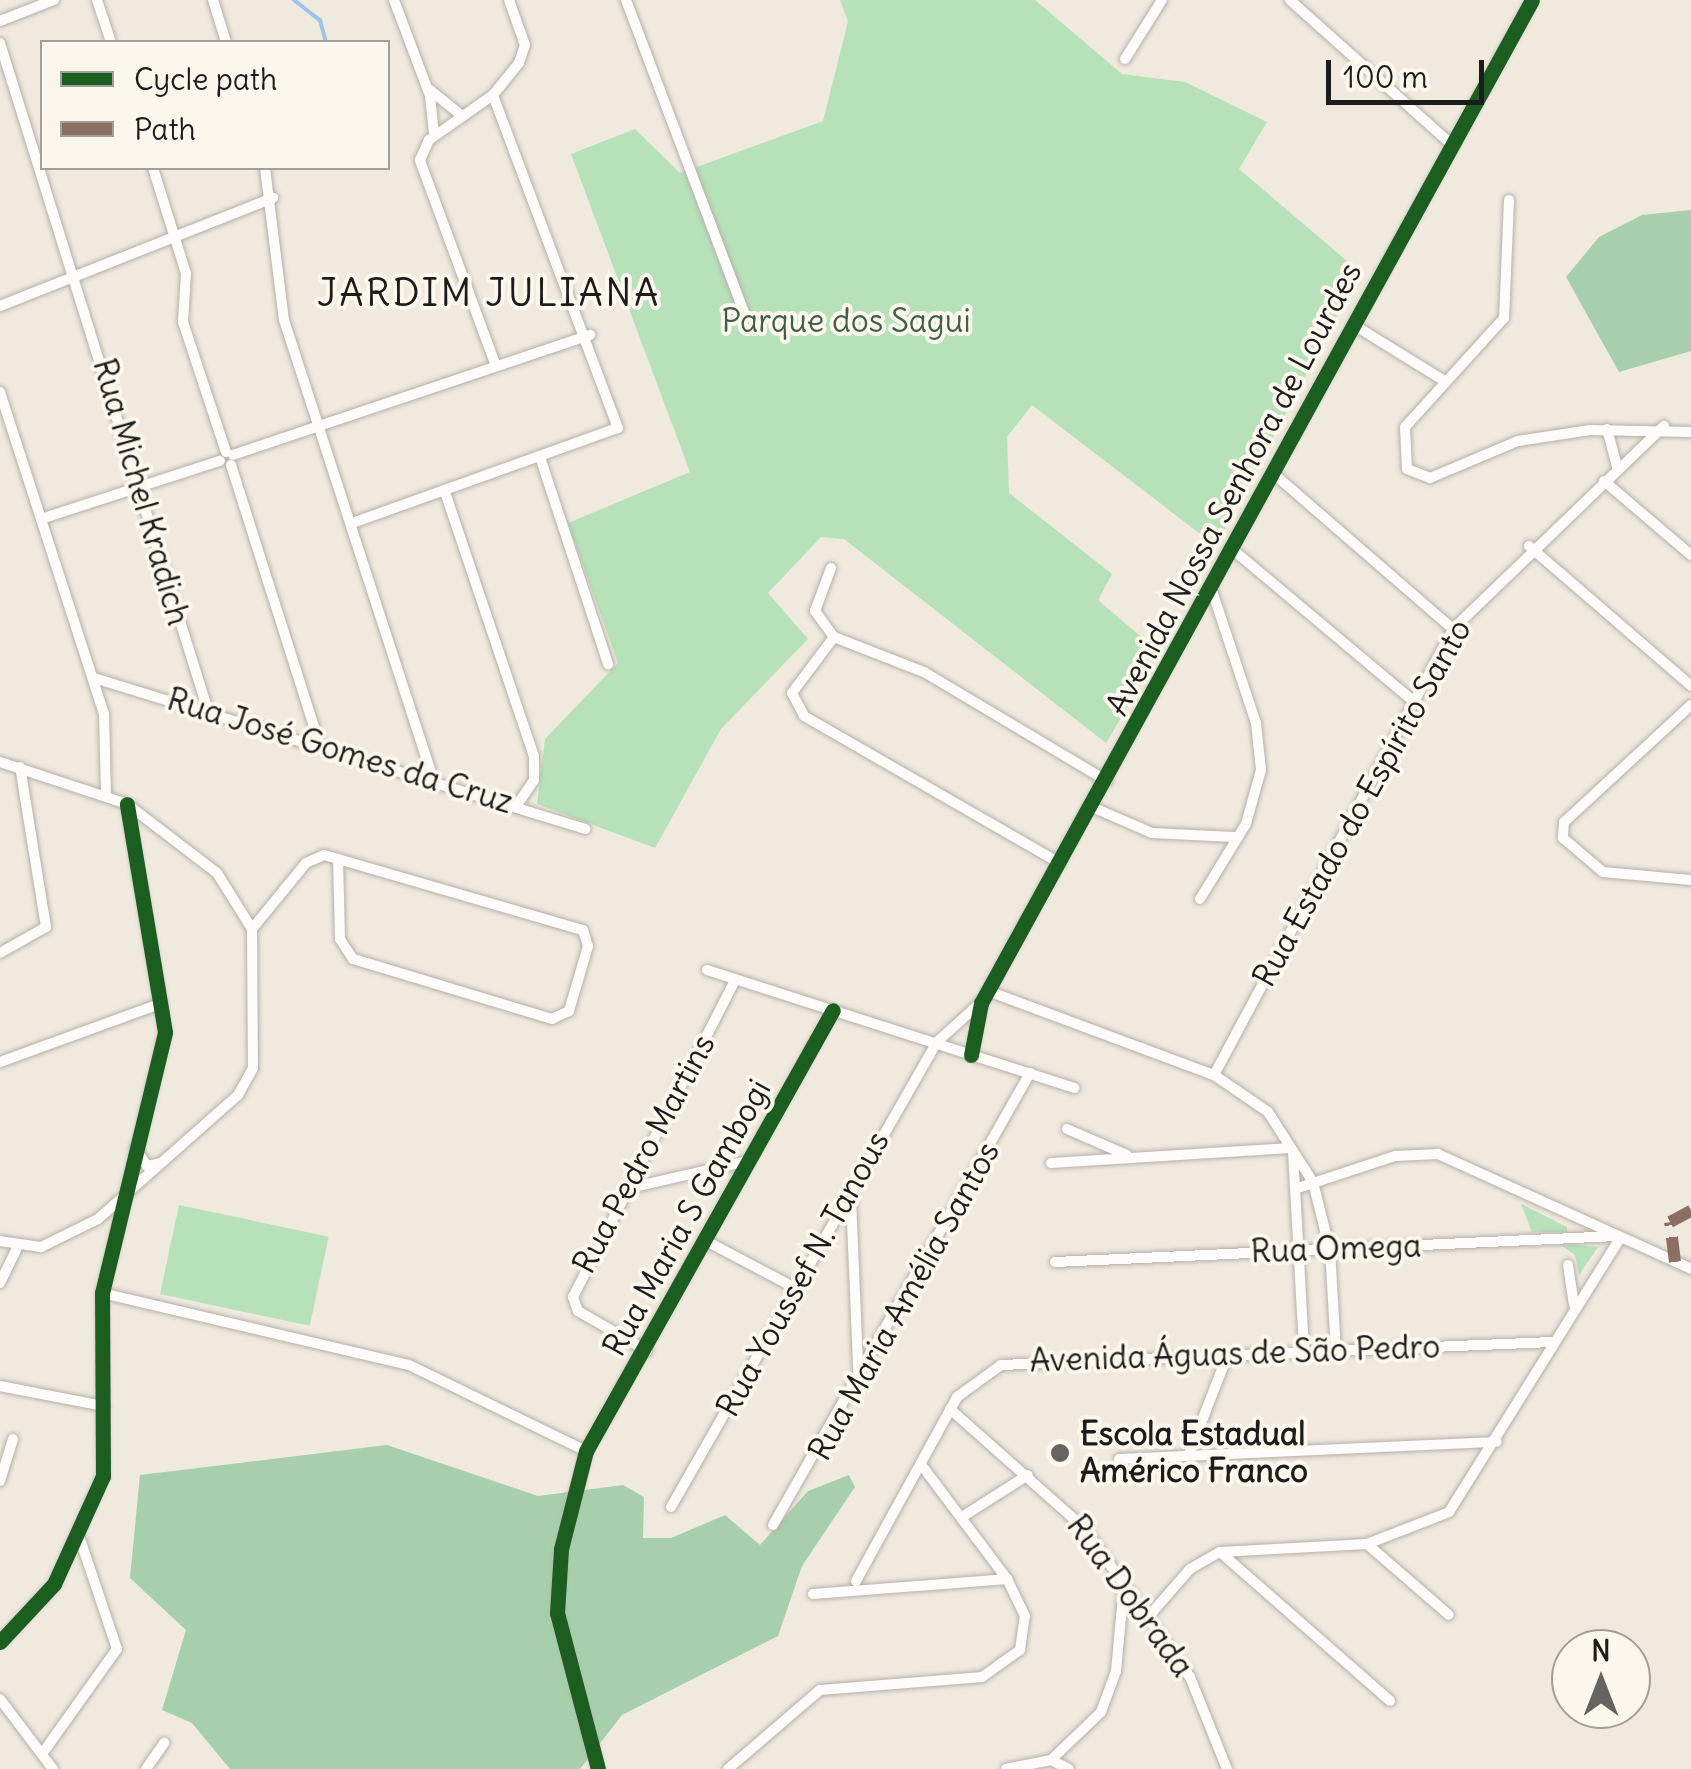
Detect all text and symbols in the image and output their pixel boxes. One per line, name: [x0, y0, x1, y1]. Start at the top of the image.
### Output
legend: [40, 40, 390, 170]
scale bar: [1331, 40, 1488, 102]
text: 100 m: [1343, 58, 1428, 96]
text: Cycle path: [134, 60, 277, 98]
text: Path: [134, 110, 196, 148]
street label: Avenida Nossa Senhora de Lourdes: [1098, 256, 1370, 722]
district label: JARDIM JULIANA: [317, 270, 661, 316]
park label: Parque dos Sagui: [721, 302, 971, 340]
street label: Rua Michel Kradich: [85, 354, 197, 630]
street label: Rua Estado do Espírito Santo: [1245, 613, 1479, 993]
street label: Rua José Gomes da Cruz: [163, 680, 517, 822]
street label: Rua Pedro Martins: [565, 1028, 723, 1280]
street label: Rua Maria S Gambogi: [595, 1073, 779, 1363]
street label: Rua Youssef N. Tanous: [709, 1125, 897, 1423]
street label: Rua Maria Amélia Santos: [800, 1135, 1008, 1467]
street label: Rua Omega: [1250, 1227, 1422, 1271]
street label: Avenida Águas de São Pedro: [1029, 1328, 1441, 1380]
place label: Escola Estadual Américo Franco: [1080, 1416, 1308, 1491]
marker: Escola Estadual Américo Franco: [1049, 1442, 1071, 1464]
street label: Rua Dobrada: [1058, 1508, 1202, 1684]
north arrow: [1551, 1629, 1651, 1729]
text: N: [1591, 1633, 1611, 1669]

